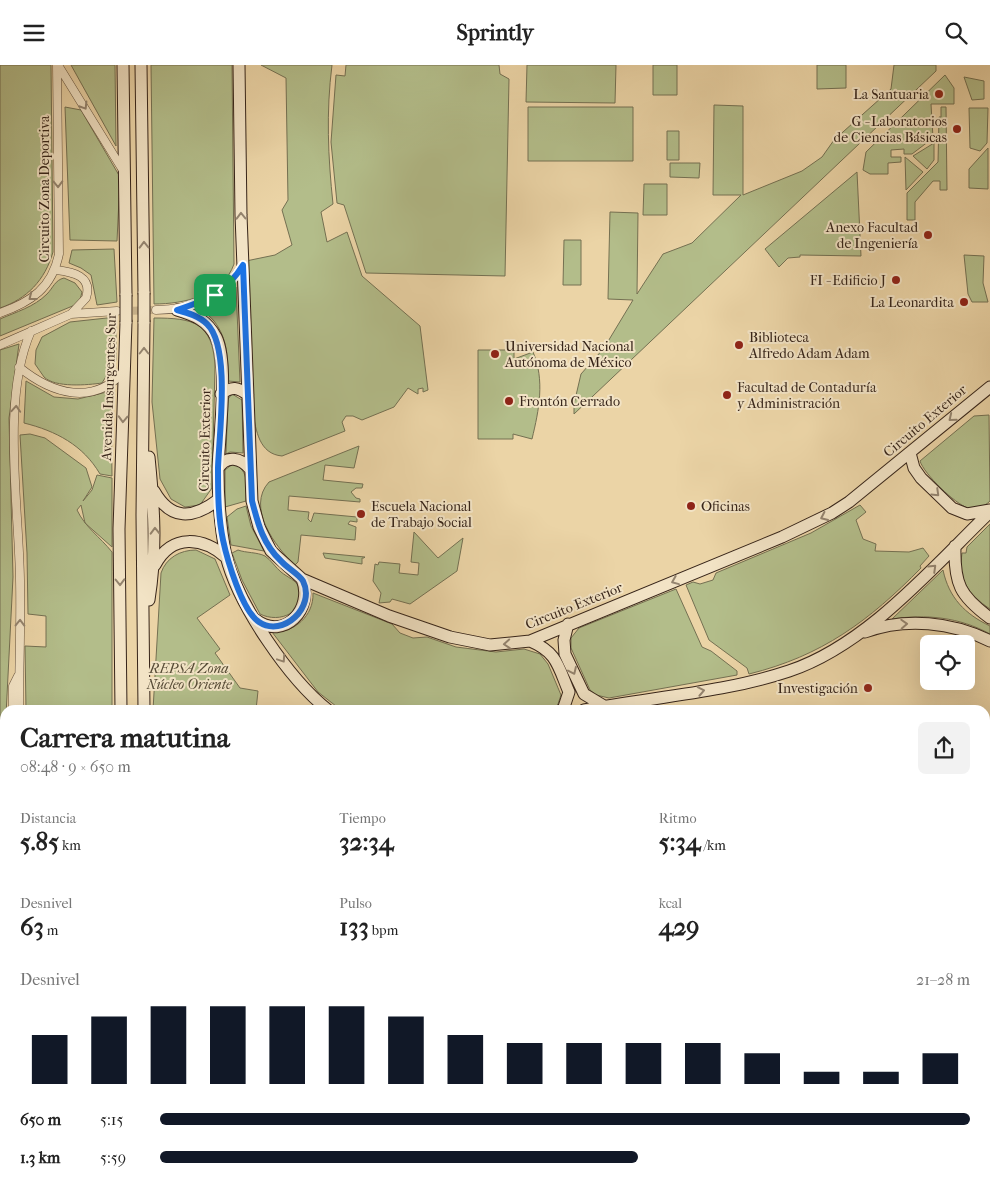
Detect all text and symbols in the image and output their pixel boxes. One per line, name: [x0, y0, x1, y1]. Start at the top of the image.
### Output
icon: menu: [20, 19, 48, 47]
icon: search: [942, 19, 970, 47]
text: Sprintly: [457, 20, 533, 46]
place label: La Santuaria: [853, 86, 930, 103]
marker: La Santuaria: [933, 88, 945, 100]
one-way arrow: [78, 101, 88, 110]
place label: G - Laboratorios de Ciencias Básicas: [834, 113, 947, 146]
street label: Circuito Zona Deportiva: [36, 115, 53, 263]
marker: G - Laboratorios de Ciencias Básicas: [951, 123, 963, 135]
one-way arrow: [53, 180, 63, 188]
one-way arrow: [236, 212, 246, 220]
place label: Anexo Facultad de Ingeniería: [825, 219, 919, 252]
marker: Anexo Facultad de Ingeniería: [922, 229, 934, 241]
one-way arrow: [138, 240, 149, 248]
place label: FI - Edificio J: [810, 272, 886, 289]
pin: [194, 274, 236, 316]
marker: FI - Edificio J: [890, 274, 902, 286]
icon: arrive: [201, 281, 229, 309]
one-way arrow: [29, 292, 38, 300]
place label: La Leonardita: [870, 294, 955, 311]
marker: La Leonardita: [958, 296, 970, 308]
street label: Avenida Insurgentes Sur: [98, 313, 120, 462]
place label: Biblioteca Alfredo Adam Adam: [748, 329, 870, 362]
place label: Universidad Nacional Autónoma de México: [504, 338, 634, 371]
marker: Biblioteca Alfredo Adam Adam: [733, 339, 745, 351]
one-way arrow: [139, 347, 149, 354]
marker: Universidad Nacional Autónoma de México: [489, 348, 501, 360]
place label: Facultad de Contaduría y Administración: [737, 379, 877, 412]
street label: Circuito Exterior: [880, 381, 970, 461]
street label: Circuito Exterior: [196, 388, 214, 492]
marker: Facultad de Contaduría y Administración: [721, 389, 733, 401]
place label: Frontón Cerrado: [519, 393, 620, 410]
marker: Frontón Cerrado: [503, 395, 515, 407]
one-way arrow: [10, 404, 21, 412]
one-way arrow: [949, 412, 958, 421]
one-way arrow: [118, 416, 128, 423]
one-way arrow: [931, 487, 940, 496]
place label: Escuela Nacional de Trabajo Social: [371, 498, 472, 531]
place label: Oficinas: [701, 498, 750, 515]
marker: Oficinas: [685, 500, 697, 512]
marker: Escuela Nacional de Trabajo Social: [355, 508, 367, 520]
one-way arrow: [820, 510, 829, 521]
one-way arrow: [150, 526, 160, 534]
one-way arrow: [927, 565, 936, 574]
one-way arrow: [671, 575, 680, 585]
one-way arrow: [115, 578, 125, 586]
street label: Circuito Exterior: [523, 579, 625, 633]
one-way arrow: [15, 619, 25, 627]
one-way arrow: [900, 619, 908, 630]
map controls: [920, 635, 975, 690]
button: locate: [920, 635, 975, 690]
one-way arrow: [503, 639, 511, 650]
one-way arrow: [276, 653, 285, 662]
park label: REPSA Zona Núcleo Oriente: [145, 660, 232, 693]
one-way arrow: [567, 666, 577, 675]
place label: Investigación: [777, 680, 858, 697]
marker: Investigación: [862, 682, 874, 694]
one-way arrow: [697, 686, 706, 697]
text: Carrera matutina: [20, 721, 230, 754]
button: share: [918, 722, 970, 774]
text: 08:48 · 9 × 650 m: [20, 757, 131, 776]
text: Distancia: [20, 810, 76, 827]
text: Tiempo: [339, 810, 386, 827]
text: Ritmo: [659, 810, 697, 827]
text: 5.85: [20, 827, 59, 856]
text: 32:34: [339, 827, 394, 856]
text: 5:34: [659, 827, 701, 856]
text: km: [59, 837, 81, 854]
text: /km: [701, 837, 726, 854]
text: Desnivel: [20, 895, 72, 912]
text: Pulso: [339, 895, 372, 912]
text: kcal: [659, 895, 682, 912]
text: 63: [20, 912, 44, 941]
text: 133: [339, 912, 369, 941]
text: 429: [659, 912, 699, 941]
text: m: [44, 922, 58, 939]
text: bpm: [369, 922, 398, 939]
text: Desnivel: [20, 970, 80, 989]
text: 21–28 m: [916, 970, 970, 989]
text: 650 m: [20, 1110, 61, 1129]
text: 5:15: [100, 1110, 123, 1129]
text: 1.3 km: [20, 1148, 60, 1167]
text: 5:59: [100, 1148, 126, 1167]

